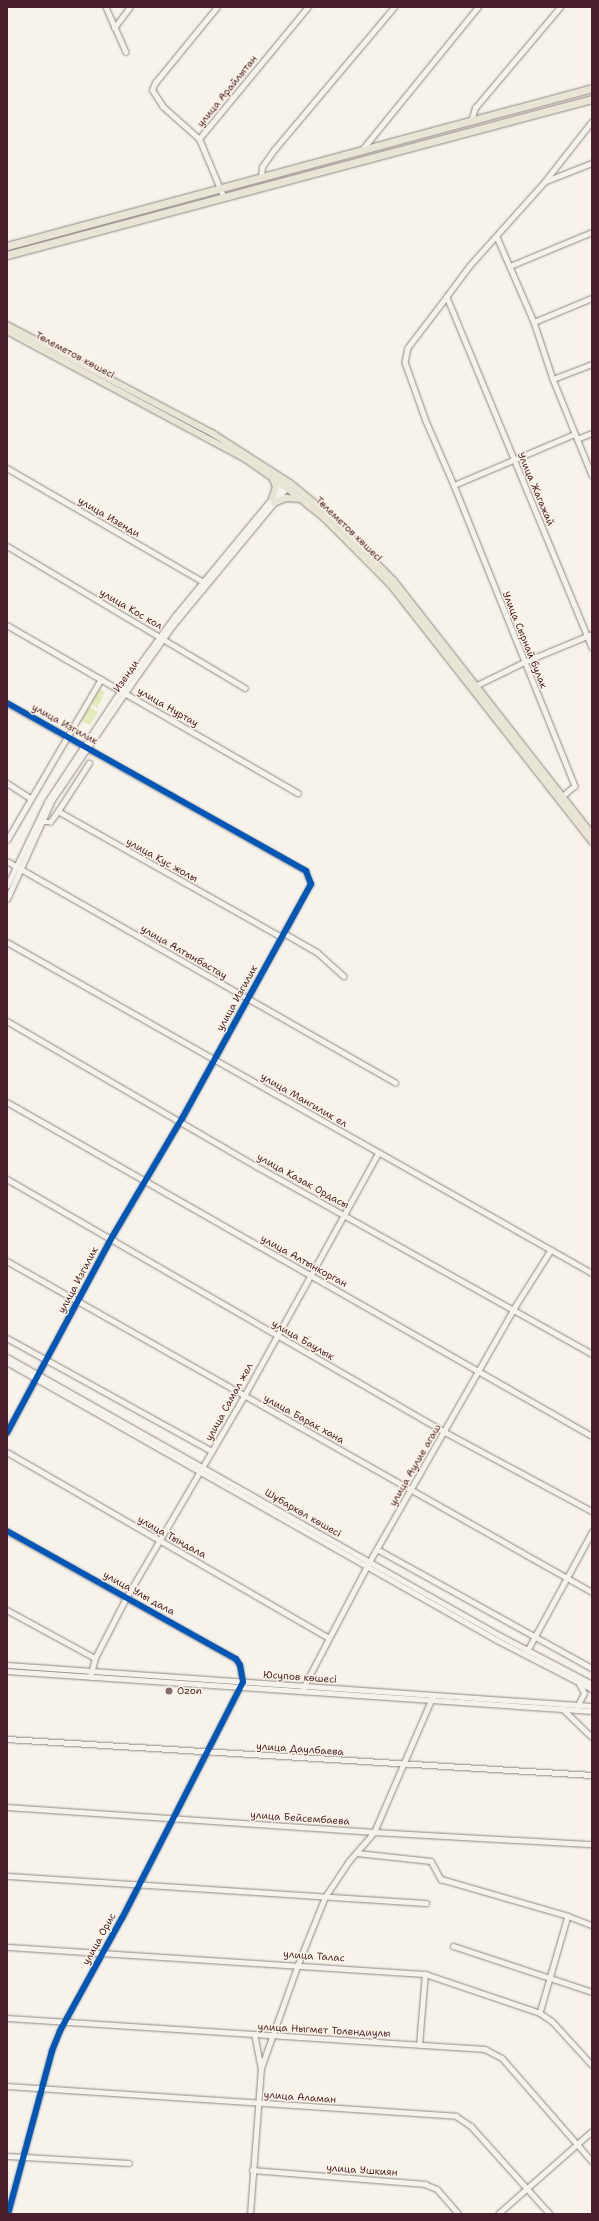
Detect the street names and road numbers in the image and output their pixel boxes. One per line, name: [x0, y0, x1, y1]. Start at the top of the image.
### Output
street label: улица Арайлытан: [194, 53, 260, 129]
street label: Төлеметов көшесі: [33, 329, 117, 381]
street label: Улица Жагажай: [515, 450, 557, 528]
street label: улица Изенди: [76, 494, 142, 540]
street label: Төлеметов көшесі: [313, 494, 385, 564]
street label: улица Кос кол: [97, 586, 165, 632]
street label: Улица Сырнай булак: [500, 590, 550, 690]
street label: Изенди: [111, 658, 141, 694]
street label: улица Нуртау: [135, 685, 201, 729]
street label: улица Изгилик: [30, 701, 100, 747]
street label: улица Кус жолы: [124, 835, 200, 885]
street label: улица Алтынбастау: [139, 922, 229, 982]
street label: улица Изгилик: [214, 963, 260, 1033]
street label: улица Мангилик ел: [259, 1070, 349, 1130]
street label: улица Казак Ордасы: [255, 1151, 351, 1211]
street label: улица Алтынкорган: [259, 1232, 349, 1290]
street label: улица Изгилик: [55, 1245, 101, 1315]
street label: улица Баулык: [270, 1317, 336, 1363]
street label: улица Самал жел: [203, 1361, 255, 1443]
street label: улица Барак хана: [262, 1392, 346, 1446]
street label: улица Аулие агаш: [387, 1422, 443, 1508]
street label: Шұбаркөл көшесі: [263, 1486, 343, 1540]
street label: улица Тындала: [136, 1513, 208, 1561]
street label: улица Улы дала: [101, 1568, 177, 1618]
street label: Юсупов көшесі: [263, 1668, 337, 1686]
street label: улица Даулбаева: [256, 1740, 344, 1758]
street label: улица Бейсембаева: [250, 1809, 350, 1827]
street label: улица Орис: [80, 1911, 118, 1967]
street label: улица Талас: [283, 1948, 345, 1964]
street label: улица Ныгмет Толендиулы: [257, 2021, 391, 2039]
street label: улица Аламан: [263, 2088, 337, 2106]
street label: улица Ушкиян: [326, 2162, 398, 2178]

